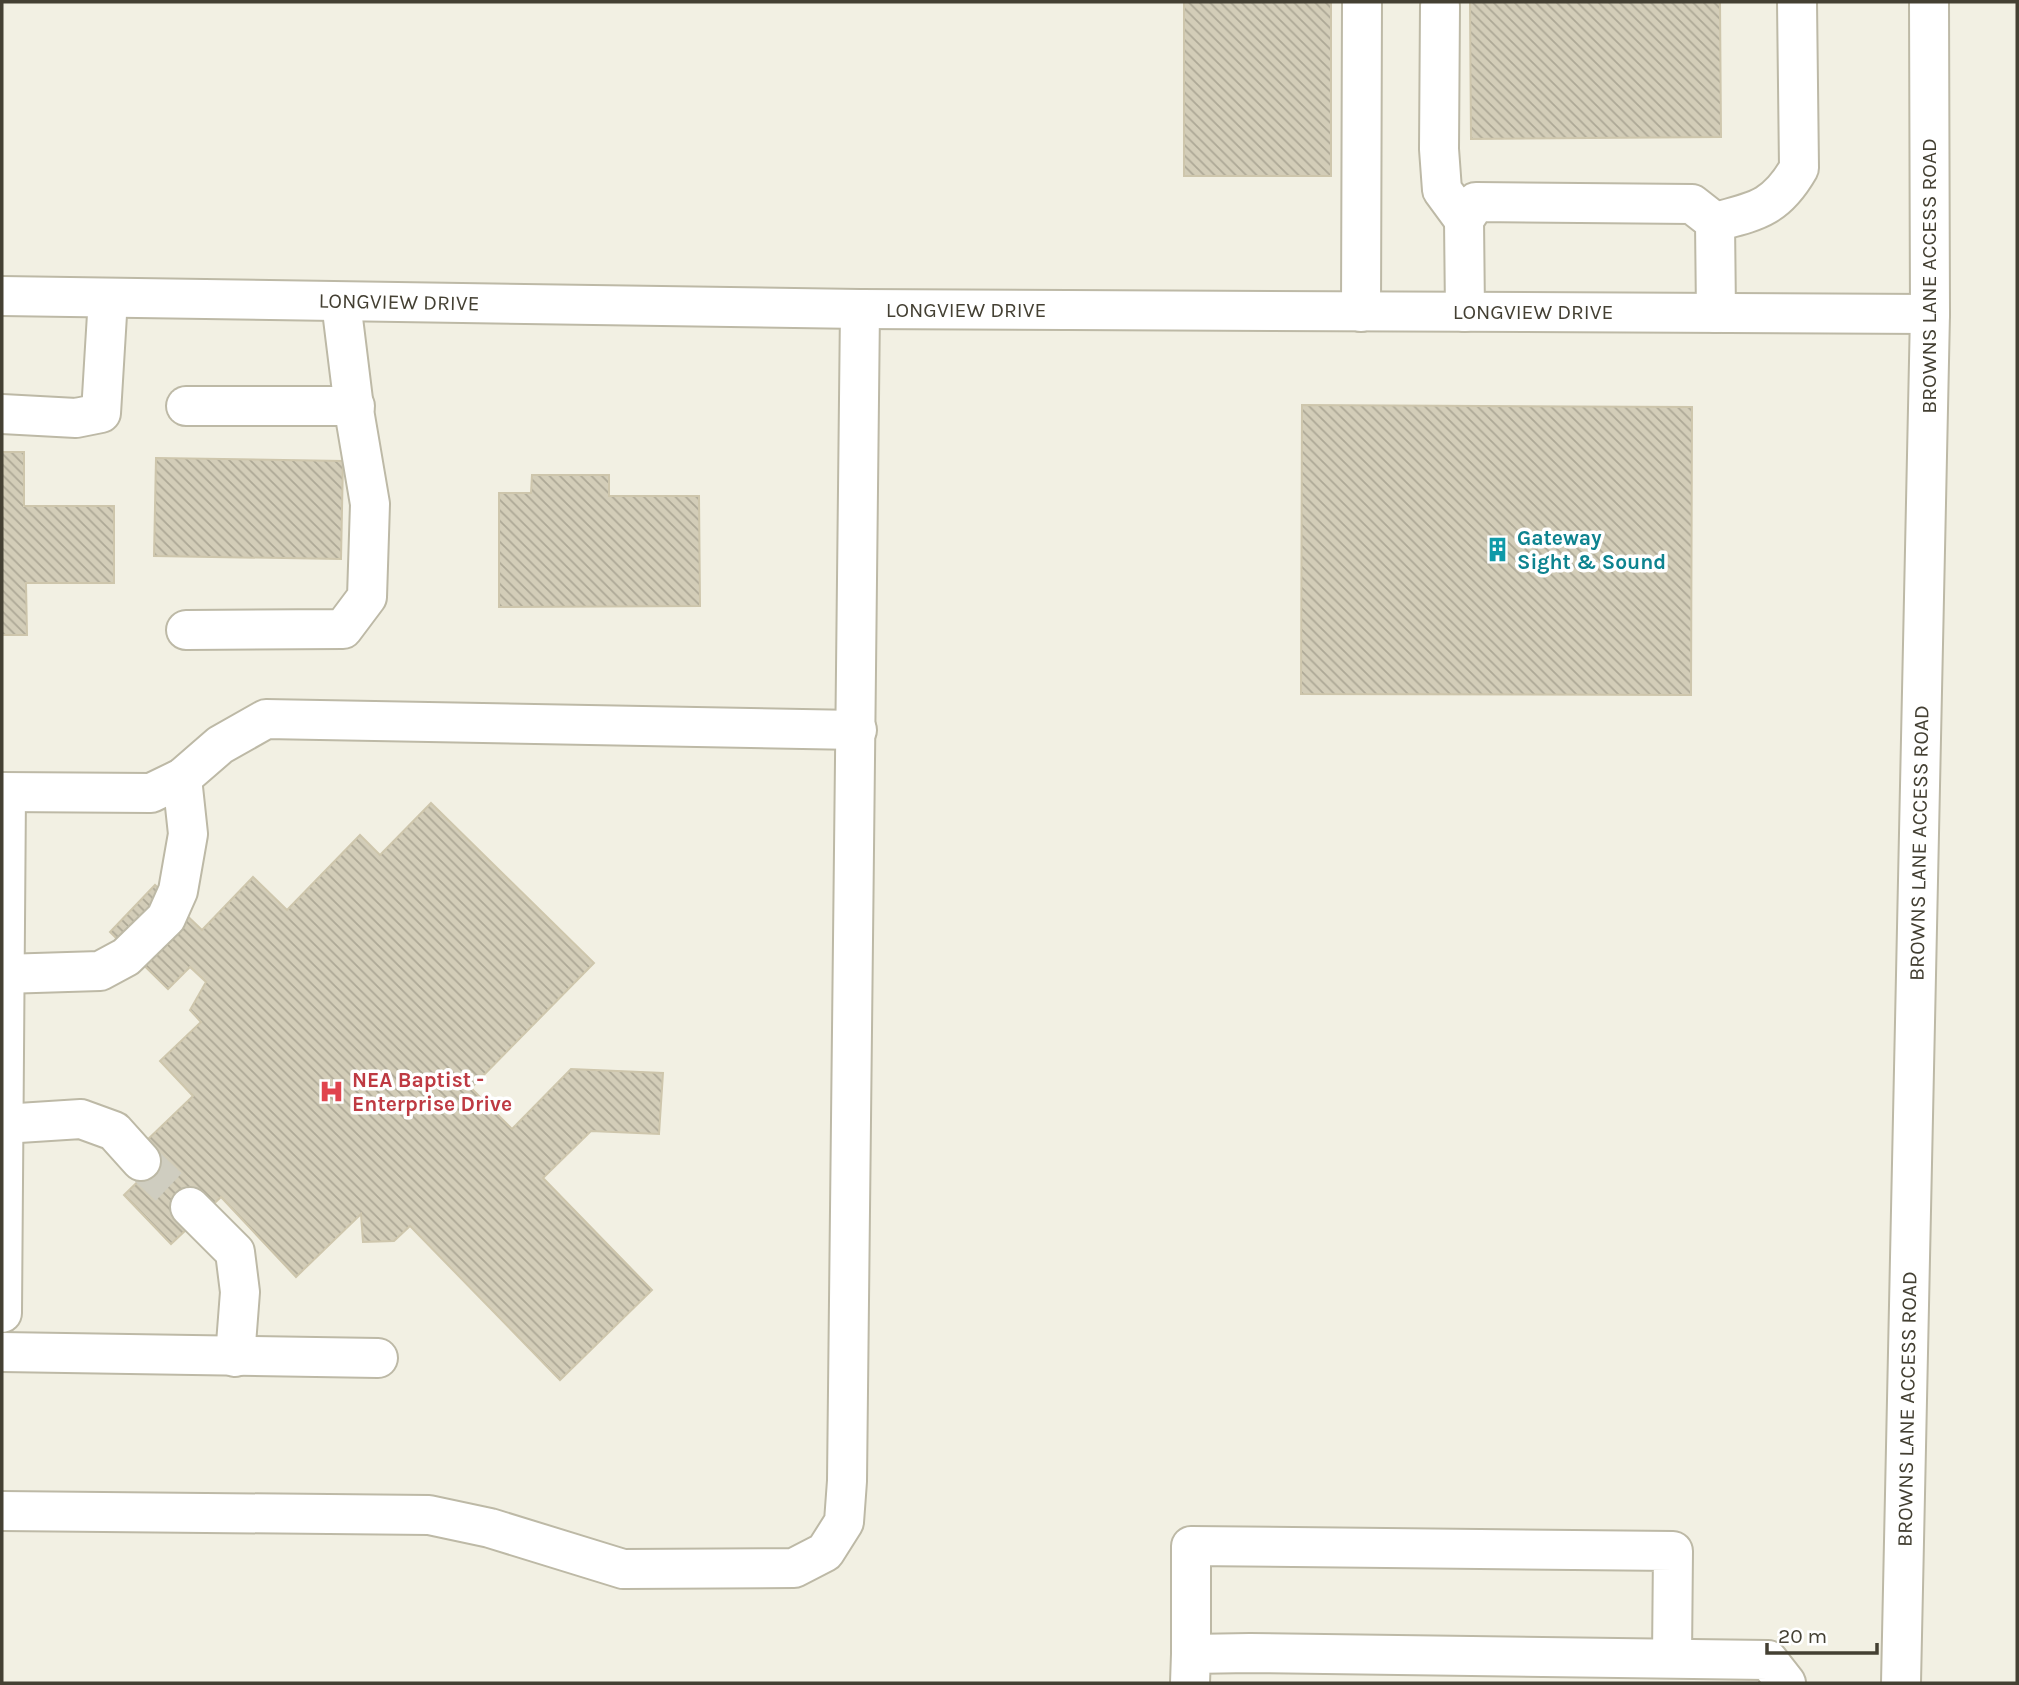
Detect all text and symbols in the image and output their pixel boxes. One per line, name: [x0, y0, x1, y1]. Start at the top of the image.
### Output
street label: BROWNS LANE ACCESS ROAD: [1917, 138, 1941, 414]
street label: LONGVIEW DRIVE: [318, 289, 480, 315]
street label: LONGVIEW DRIVE: [886, 298, 1046, 322]
street label: LONGVIEW DRIVE: [1453, 300, 1613, 324]
place label: Gateway Sight & Sound: [1517, 526, 1666, 574]
building icon: Gateway Sight & Sound: [1483, 536, 1511, 564]
street label: BROWNS LANE ACCESS ROAD: [1905, 705, 1933, 981]
place label: NEA Baptist - Enterprise Drive: [352, 1068, 512, 1116]
hospital icon: NEA Baptist - Enterprise Drive: [318, 1078, 346, 1106]
street label: BROWNS LANE ACCESS ROAD: [1893, 1271, 1921, 1547]
scale bar: [1767, 1612, 1877, 1656]
text: 20 m: [1778, 1624, 1827, 1648]

